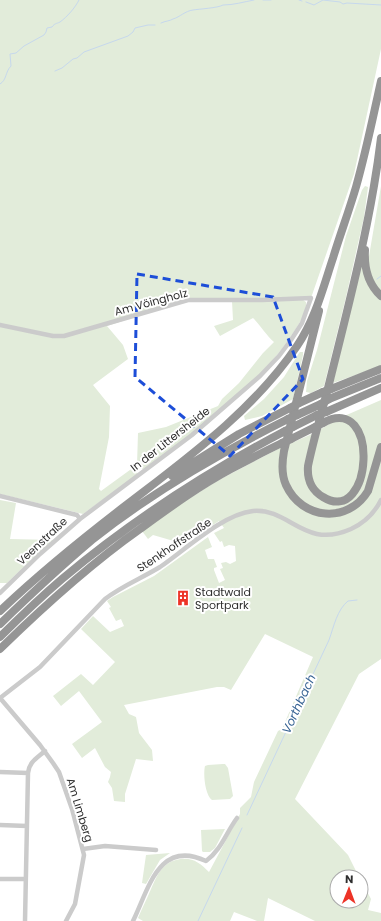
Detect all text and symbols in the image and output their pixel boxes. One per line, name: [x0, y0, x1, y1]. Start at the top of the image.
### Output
street label: Am Vöingholz: [113, 285, 189, 319]
street label: In der Littersheide: [127, 403, 213, 475]
street label: Veenstraße: [13, 513, 71, 569]
street label: Stenkhoffstraße: [134, 514, 215, 576]
place label: Stadtwald Sportpark: [195, 584, 251, 613]
building icon: Stadtwald Sportpark: [174, 589, 192, 607]
water label: Vorthbach: [277, 671, 320, 736]
street label: Am Limberg: [63, 776, 97, 844]
north arrow: [329, 869, 369, 909]
text: N: [345, 871, 353, 887]

